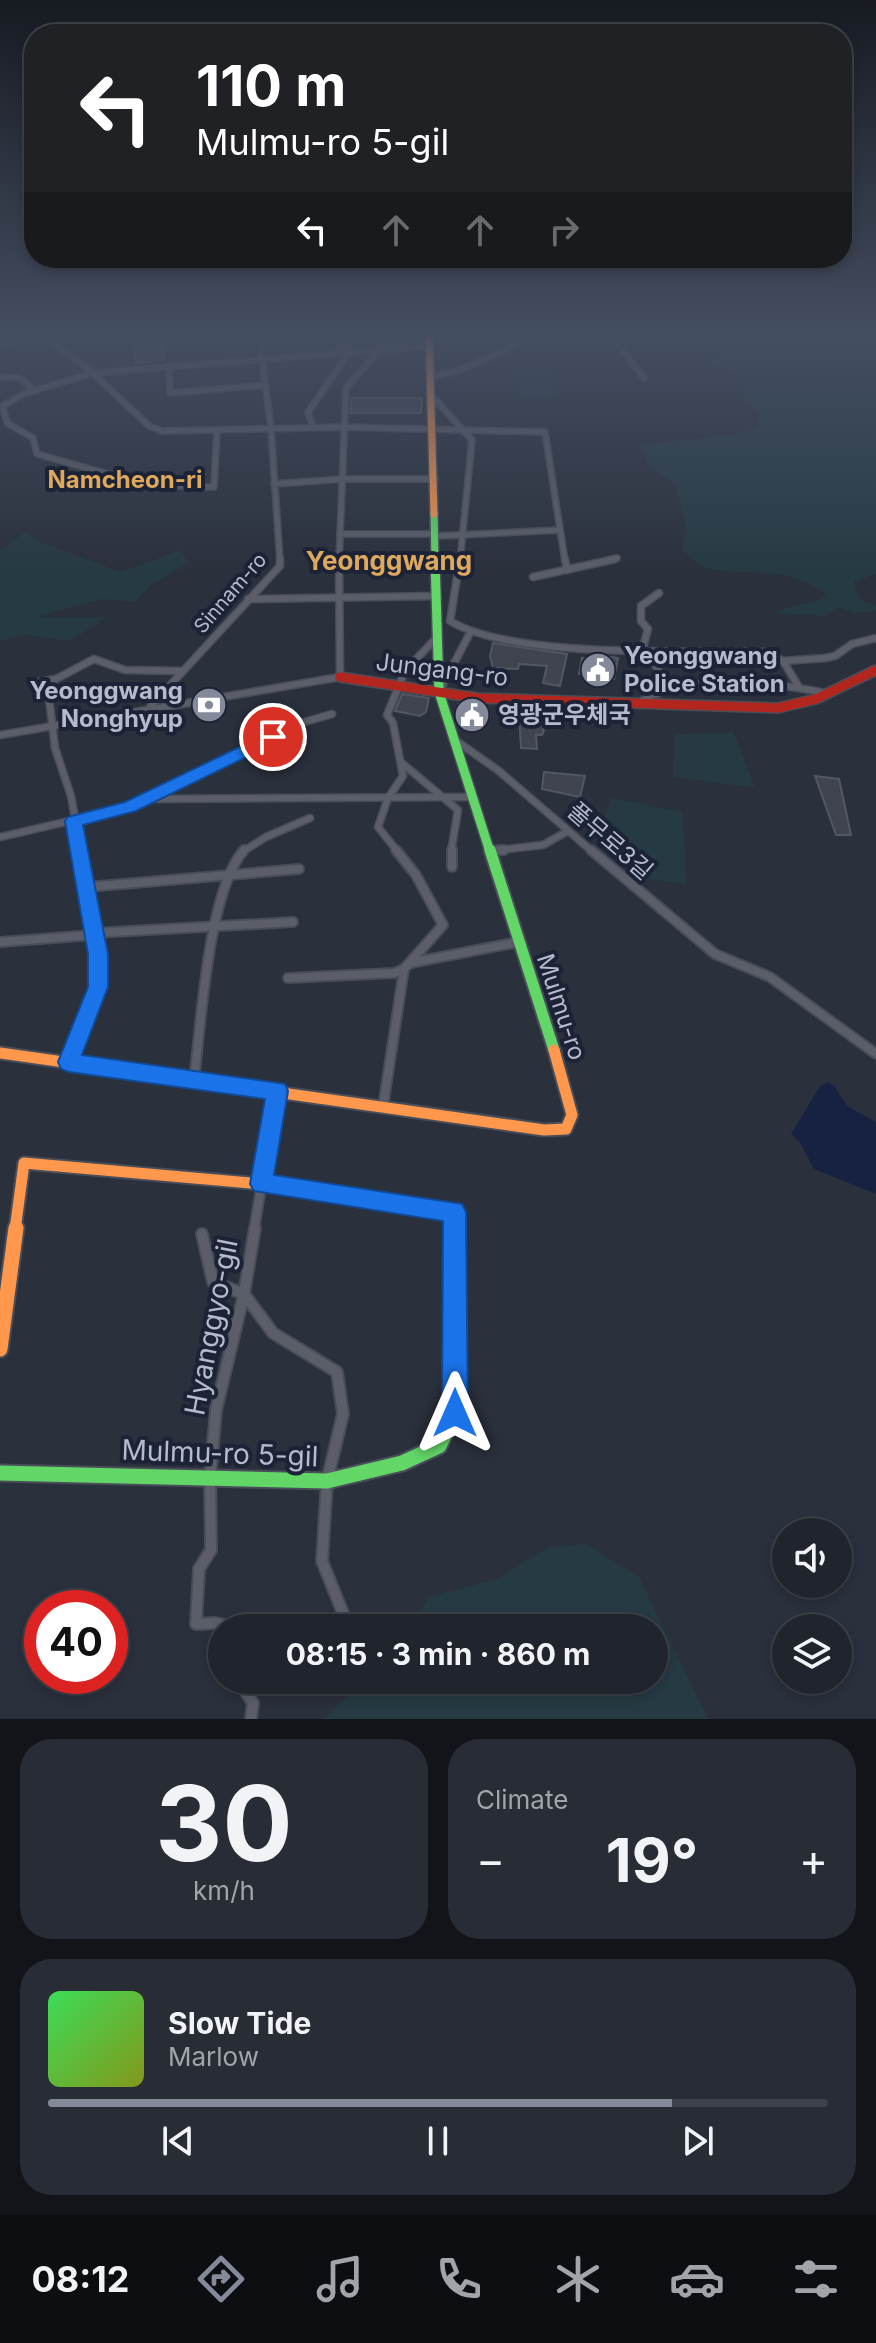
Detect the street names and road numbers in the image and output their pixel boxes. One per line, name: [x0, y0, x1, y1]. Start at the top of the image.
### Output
street label: Sinnam-ro: [189, 548, 271, 638]
street label: Jungang-ro: [374, 647, 510, 692]
street label: 풀무로3길: [562, 796, 659, 885]
street label: Mulmu-ro: [531, 950, 592, 1064]
street label: Hyanggyo-gil: [177, 1236, 245, 1418]
street label: Mulmu-ro 5-gil: [121, 1433, 319, 1473]

